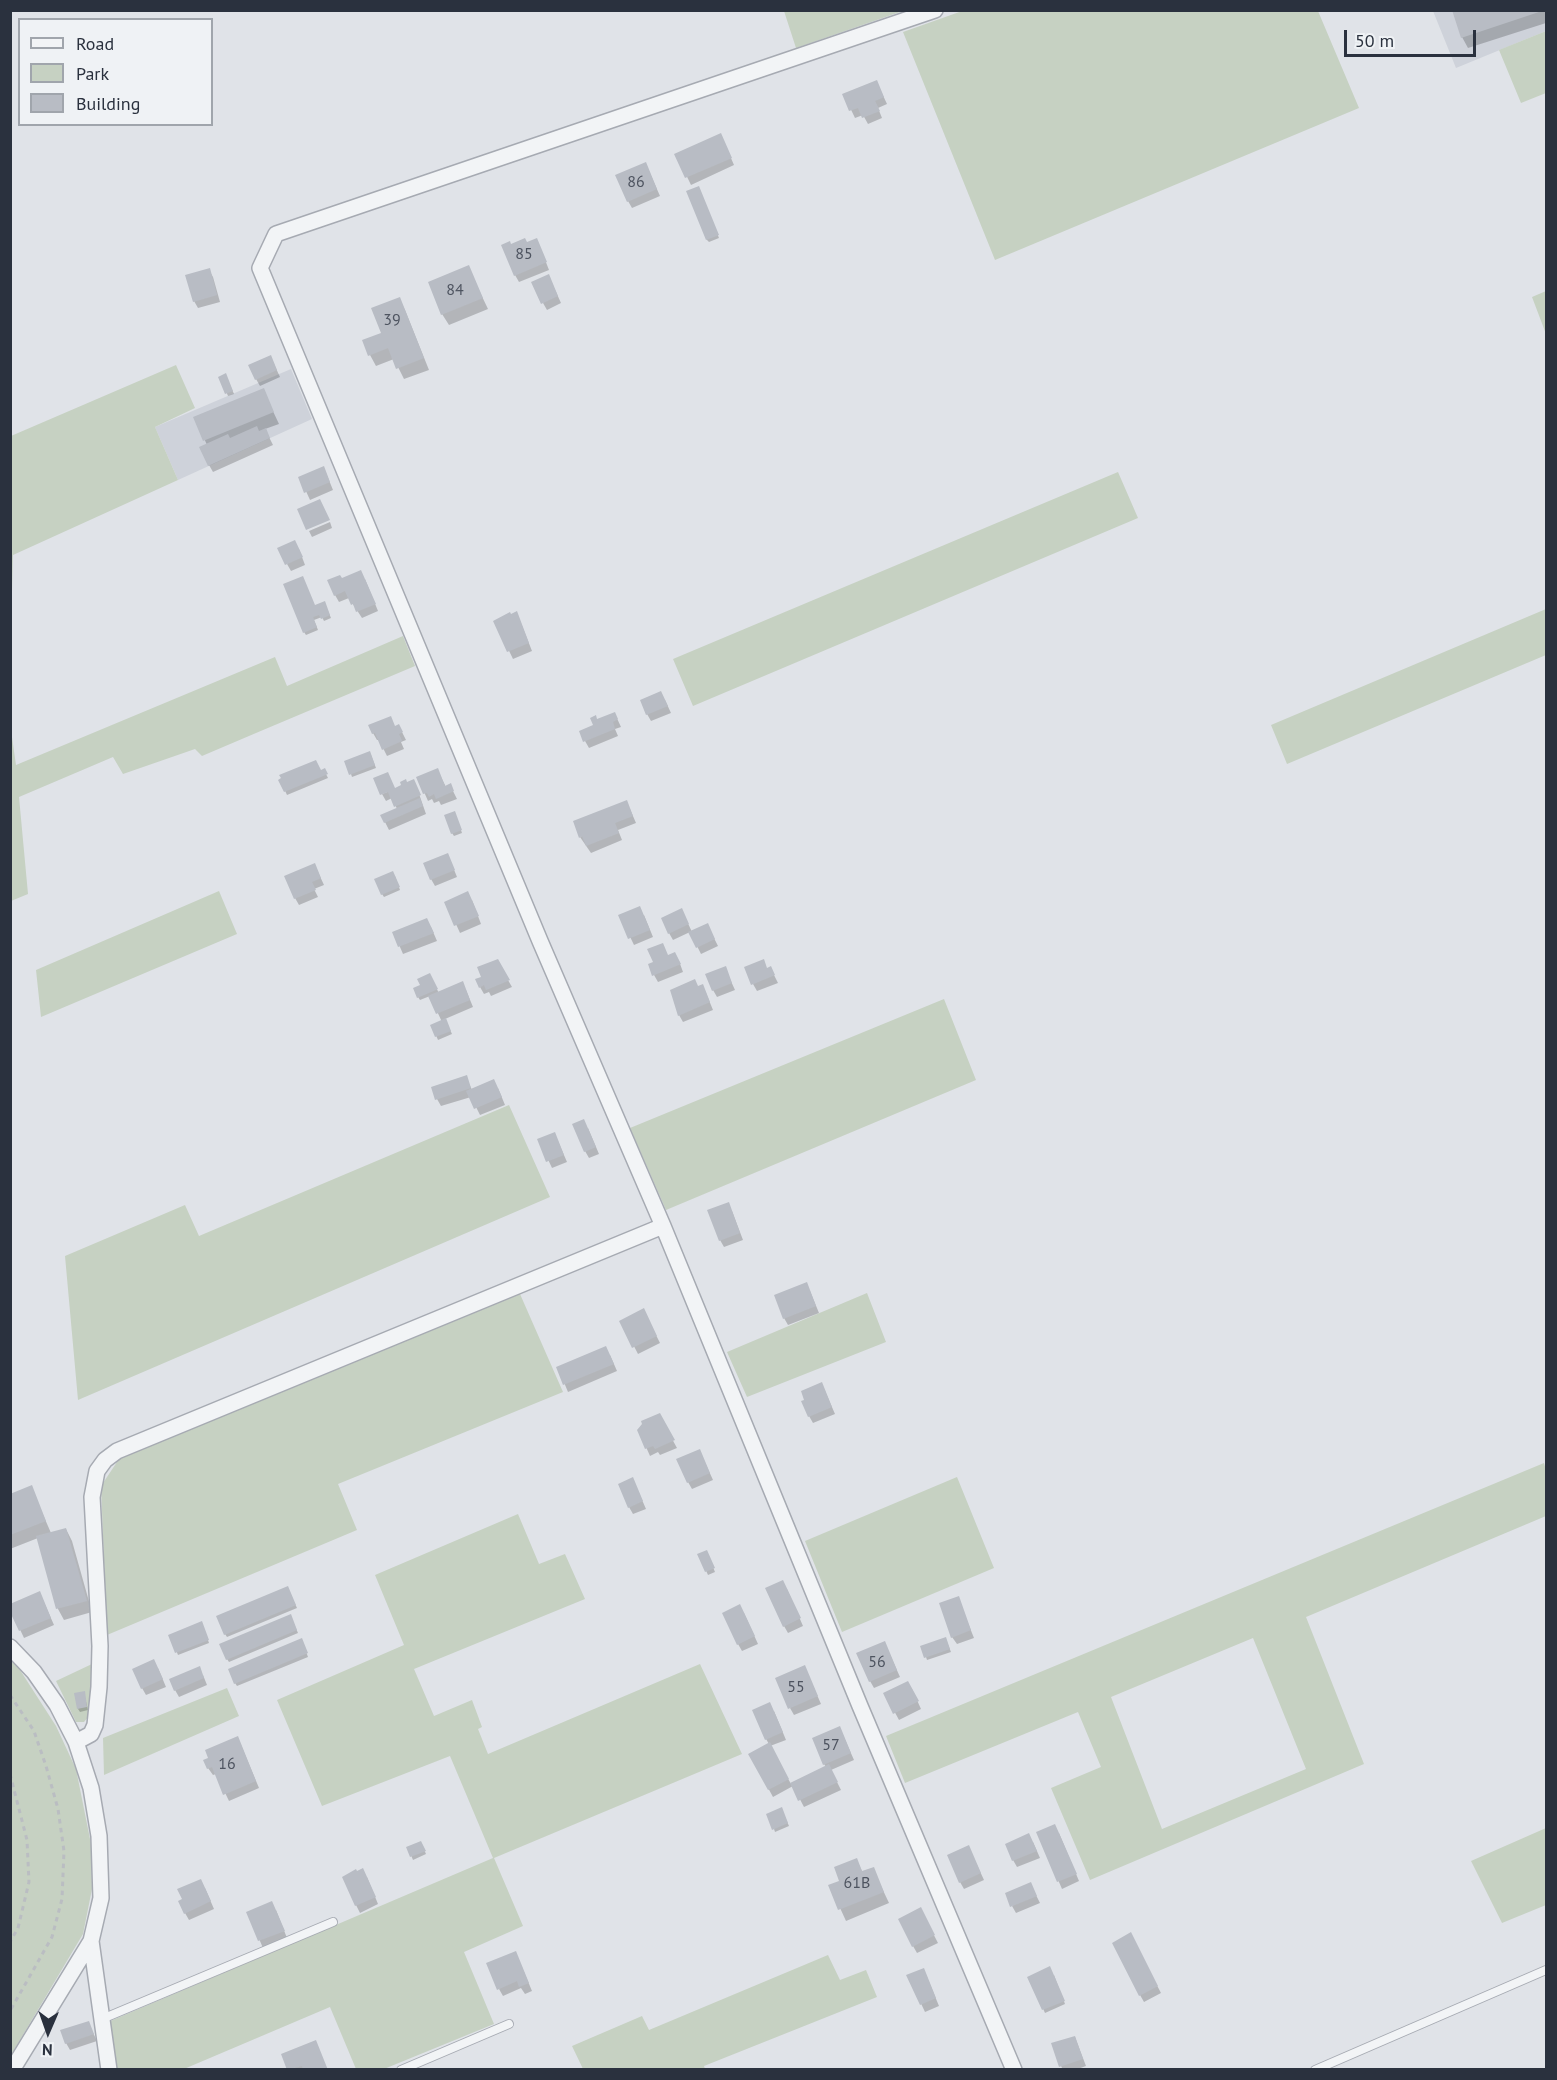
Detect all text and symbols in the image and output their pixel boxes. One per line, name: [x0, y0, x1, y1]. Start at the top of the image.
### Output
legend: [18, 18, 213, 126]
scale bar: [1347, 18, 1479, 56]
text: 50 m: [1355, 29, 1394, 52]
text: Road: [76, 32, 114, 55]
text: Park: [76, 62, 109, 85]
text: Building: [76, 92, 140, 115]
house number: 86: [627, 172, 645, 192]
house number: 85: [515, 244, 533, 264]
house number: 84: [446, 280, 464, 300]
house number: 39: [383, 310, 401, 330]
house number: 56: [868, 1652, 886, 1672]
house number: 55: [787, 1677, 805, 1697]
house number: 57: [822, 1735, 840, 1755]
house number: 16: [218, 1754, 236, 1774]
house number: 61B: [844, 1873, 870, 1893]
north arrow: [18, 2002, 78, 2062]
text: N: [42, 2040, 53, 2060]

